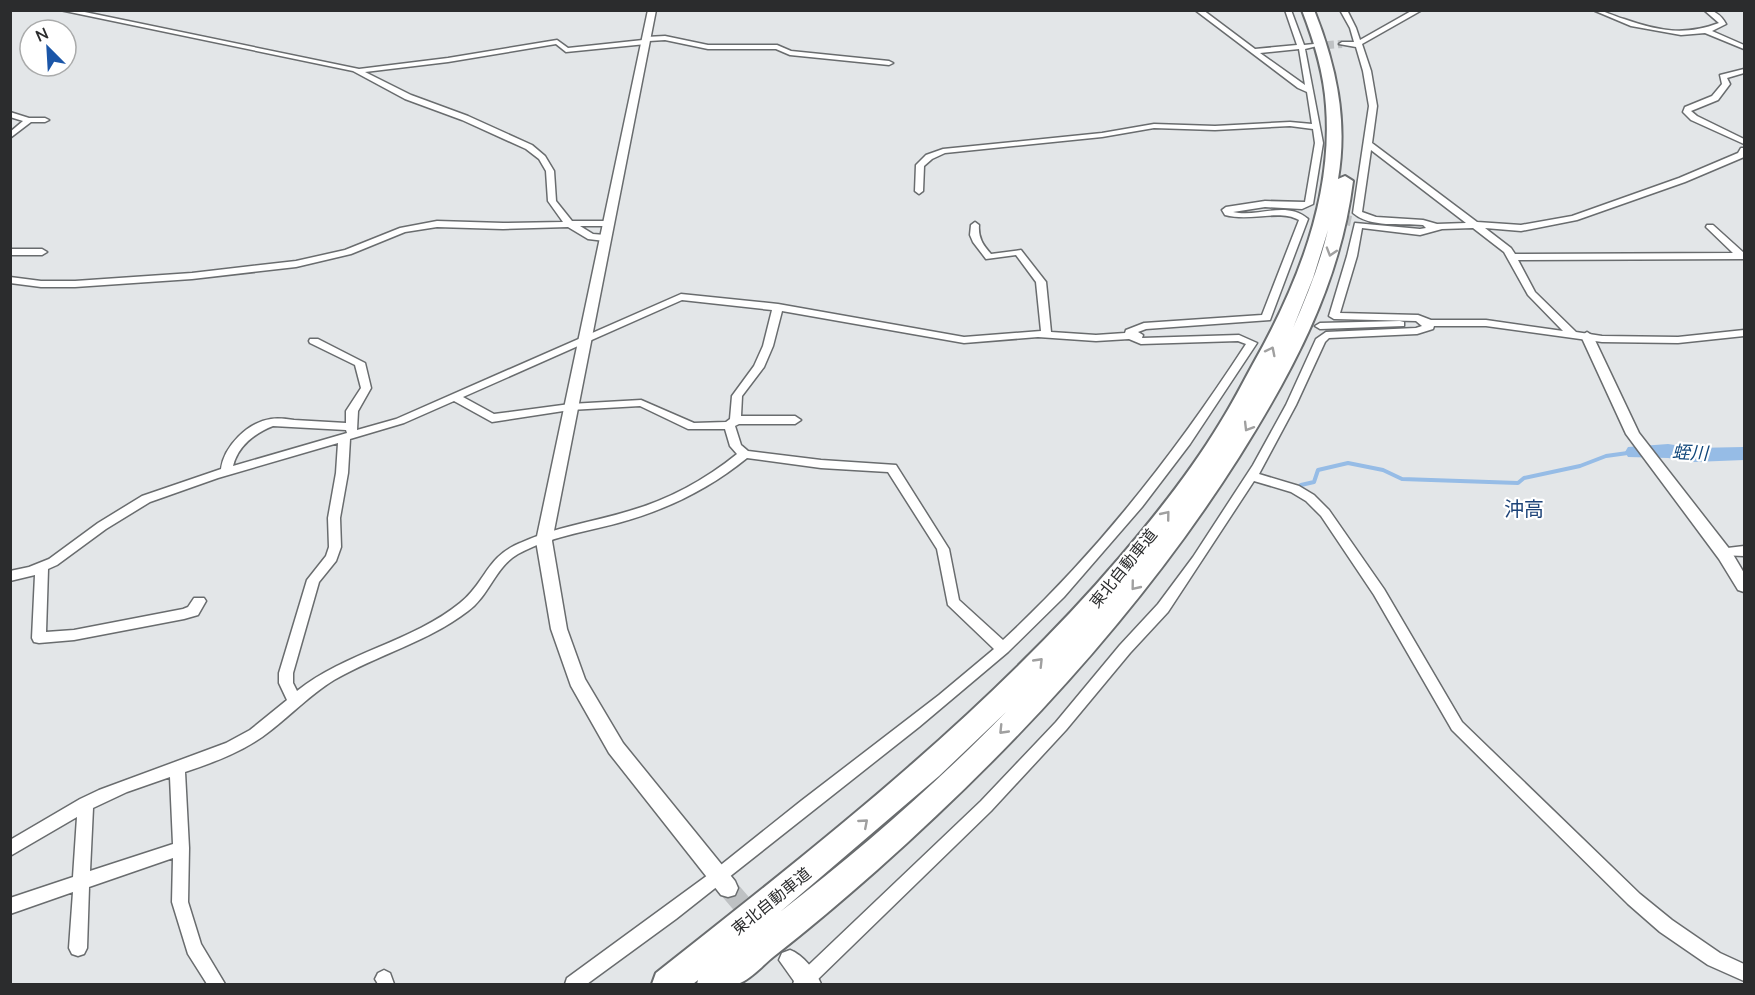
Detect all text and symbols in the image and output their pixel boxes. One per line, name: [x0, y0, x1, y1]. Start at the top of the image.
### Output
north arrow: [18, 18, 78, 78]
text: N: [32, 23, 52, 48]
one-way arrow: [1326, 246, 1338, 257]
one-way arrow: [1264, 347, 1276, 358]
one-way arrow: [1244, 421, 1255, 432]
water label: 蛭川: [1672, 440, 1710, 466]
district label: 沖高: [1504, 496, 1544, 523]
one-way arrow: [1159, 511, 1170, 522]
street label: 東北自動車道: [1085, 524, 1163, 613]
one-way arrow: [1131, 580, 1142, 591]
one-way arrow: [1032, 659, 1043, 669]
one-way arrow: [1000, 723, 1011, 734]
one-way arrow: [858, 819, 868, 830]
street label: 東北自動車道: [727, 863, 816, 941]

